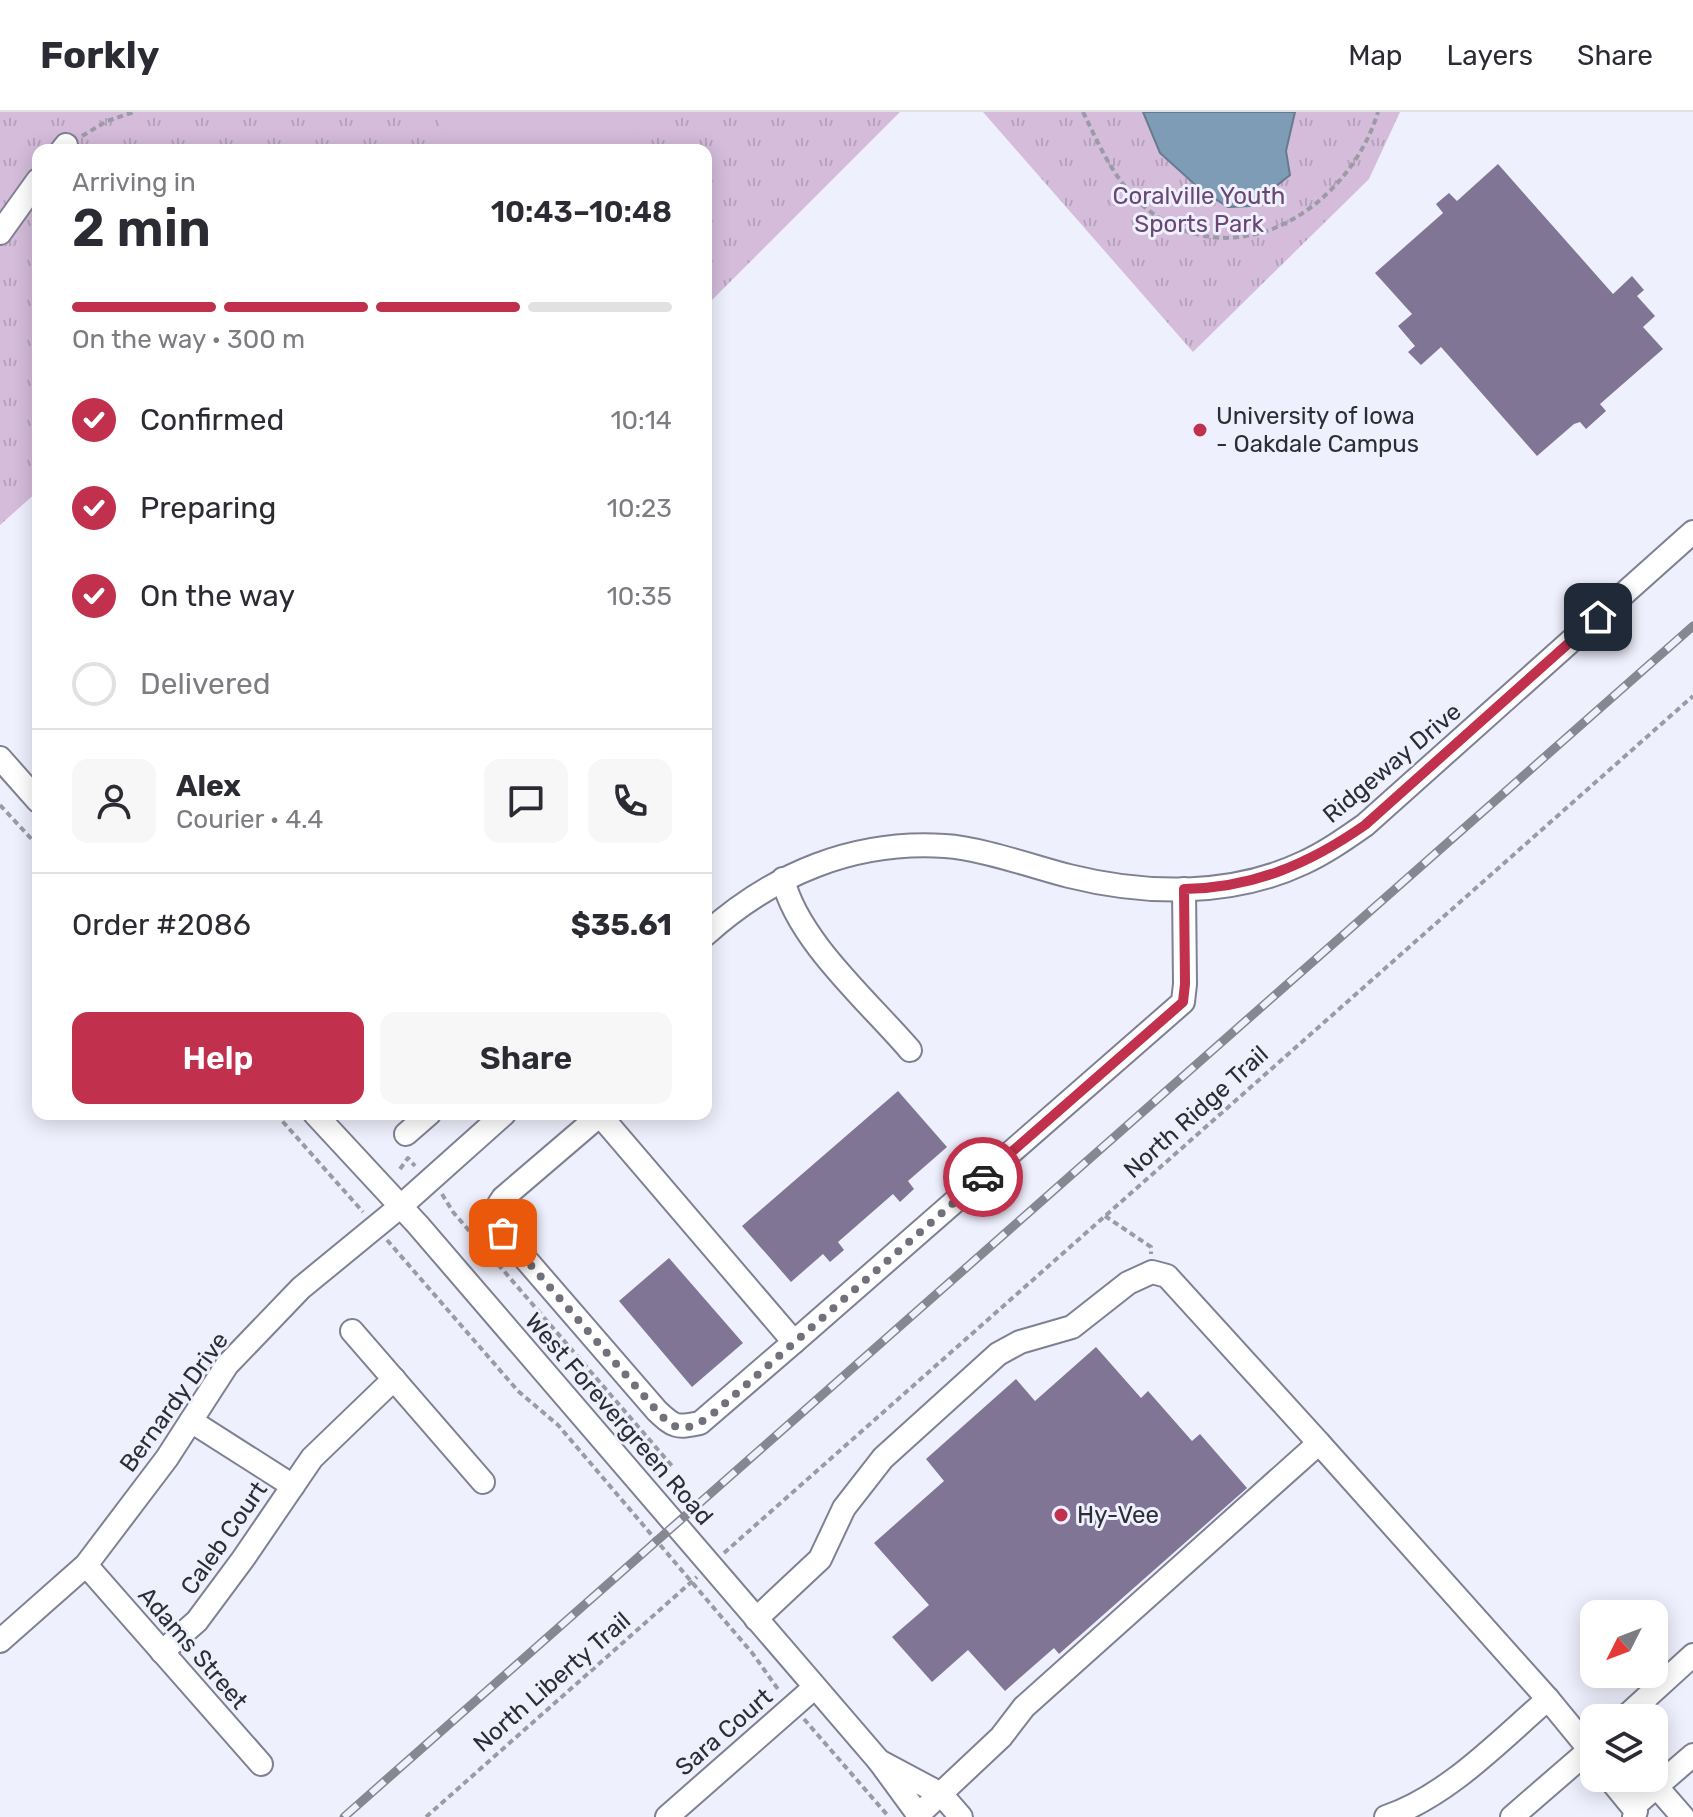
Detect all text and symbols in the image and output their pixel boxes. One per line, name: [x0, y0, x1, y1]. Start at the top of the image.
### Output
text: Forkly: [40, 32, 159, 78]
text: Map: [1348, 39, 1403, 72]
text: Layers: [1447, 39, 1533, 72]
text: Share: [1577, 39, 1653, 72]
text: Arriving in: [72, 167, 196, 198]
park label: Coralville Youth Sports Park: [1113, 182, 1285, 238]
text: 10:43–10:48: [491, 194, 672, 230]
text: 2 min: [72, 197, 211, 259]
text: On the way · 300 m: [72, 324, 305, 355]
icon: check: [72, 398, 116, 442]
text: Confirmed: [140, 402, 284, 438]
place label: University of Iowa - Oakdale Campus: [1216, 402, 1419, 458]
text: 10:14: [610, 405, 672, 436]
marker: University of Iowa - Oakdale Campus: [1191, 421, 1209, 439]
icon: check: [72, 486, 116, 530]
text: Preparing: [140, 490, 276, 526]
text: 10:23: [607, 493, 672, 524]
icon: check: [72, 574, 116, 618]
text: On the way: [140, 578, 295, 614]
text: 10:35: [607, 581, 672, 612]
pin: [1564, 583, 1632, 651]
icon: home: [1576, 595, 1620, 639]
text: Delivered: [140, 666, 271, 702]
street label: Ridgeway Drive: [1317, 697, 1467, 829]
button: person: [72, 759, 156, 843]
button: chat: [484, 759, 568, 843]
button: phone: [588, 759, 672, 843]
text: Alex: [176, 768, 241, 804]
text: Courier · 4.4: [176, 804, 323, 835]
text: Order #2086: [72, 907, 251, 943]
text: $35.61: [571, 907, 672, 943]
button: Help: [72, 1012, 364, 1104]
button: Share: [380, 1012, 672, 1104]
street label: North Ridge Trail: [1118, 1040, 1274, 1184]
courier: [943, 1137, 1023, 1217]
icon: car: [961, 1155, 1005, 1199]
pin: [469, 1199, 537, 1267]
icon: bag: [481, 1211, 525, 1255]
street label: West Forevergreen Road: [519, 1307, 719, 1531]
street label: Bernardy Drive: [114, 1327, 234, 1477]
street label: Caleb Court: [175, 1476, 273, 1600]
place label: Hy-Vee: [1077, 1501, 1159, 1529]
marker: Hy-Vee: [1052, 1506, 1070, 1524]
street label: Adams Street: [132, 1581, 254, 1715]
north arrow: [1580, 1600, 1668, 1688]
map controls: [1580, 1600, 1668, 1792]
street label: North Liberty Trail: [468, 1606, 636, 1758]
street label: Sara Court: [670, 1682, 778, 1782]
button: layers: [1580, 1704, 1668, 1792]

